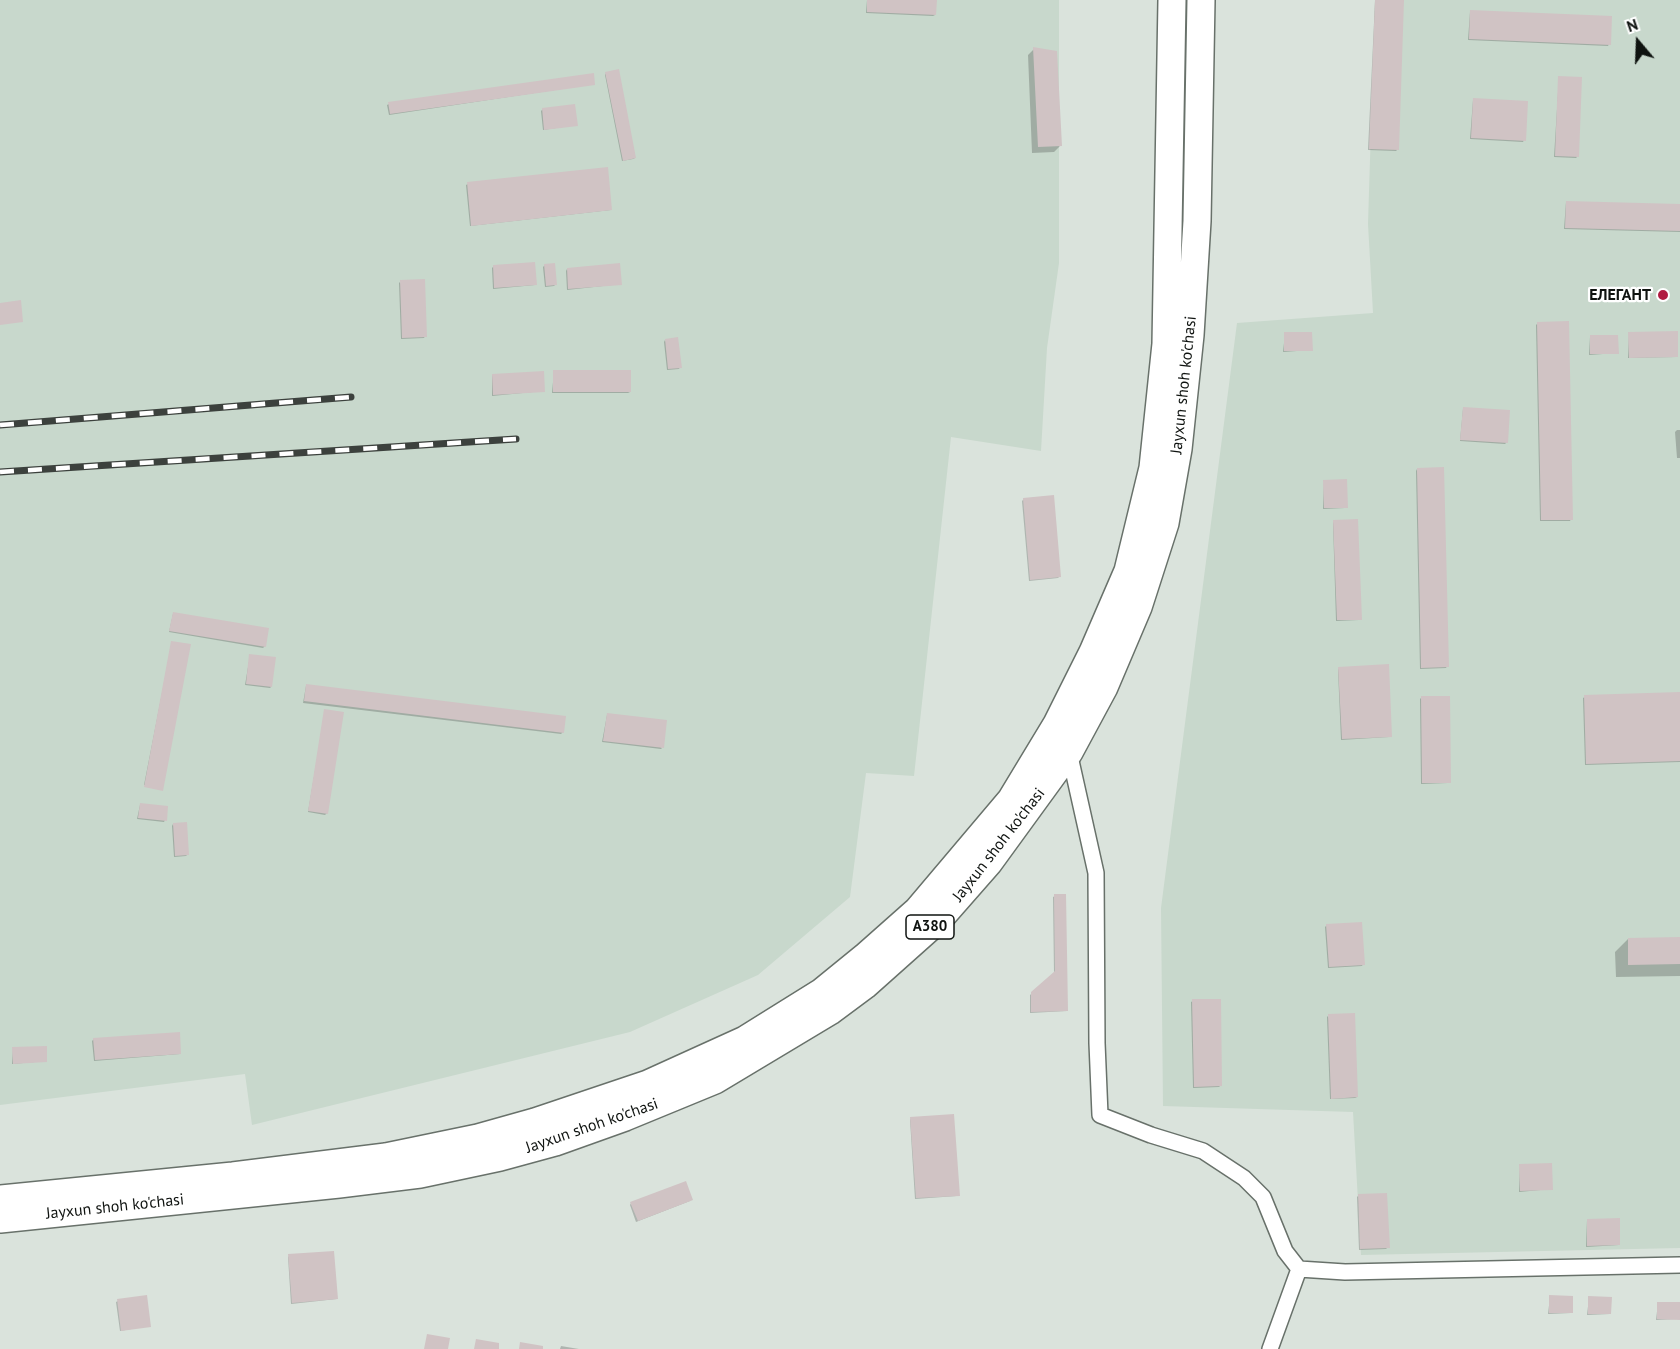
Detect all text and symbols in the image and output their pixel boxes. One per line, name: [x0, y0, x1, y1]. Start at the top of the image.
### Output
north arrow: [1608, 12, 1668, 72]
text: N: [1624, 14, 1640, 36]
place label: ЕЛЕГАНТ: [1589, 285, 1651, 305]
marker: ЕЛЕГАНТ: [1656, 288, 1670, 302]
street label: Jayxun shoh ko'chasi: [1167, 315, 1201, 455]
street label: Jayxun shoh ko'chasi: [949, 784, 1049, 906]
road number: A380: [906, 915, 954, 939]
street label: Jayxun shoh ko'chasi: [523, 1094, 661, 1158]
street label: Jayxun shoh ko'chasi: [45, 1190, 185, 1224]

